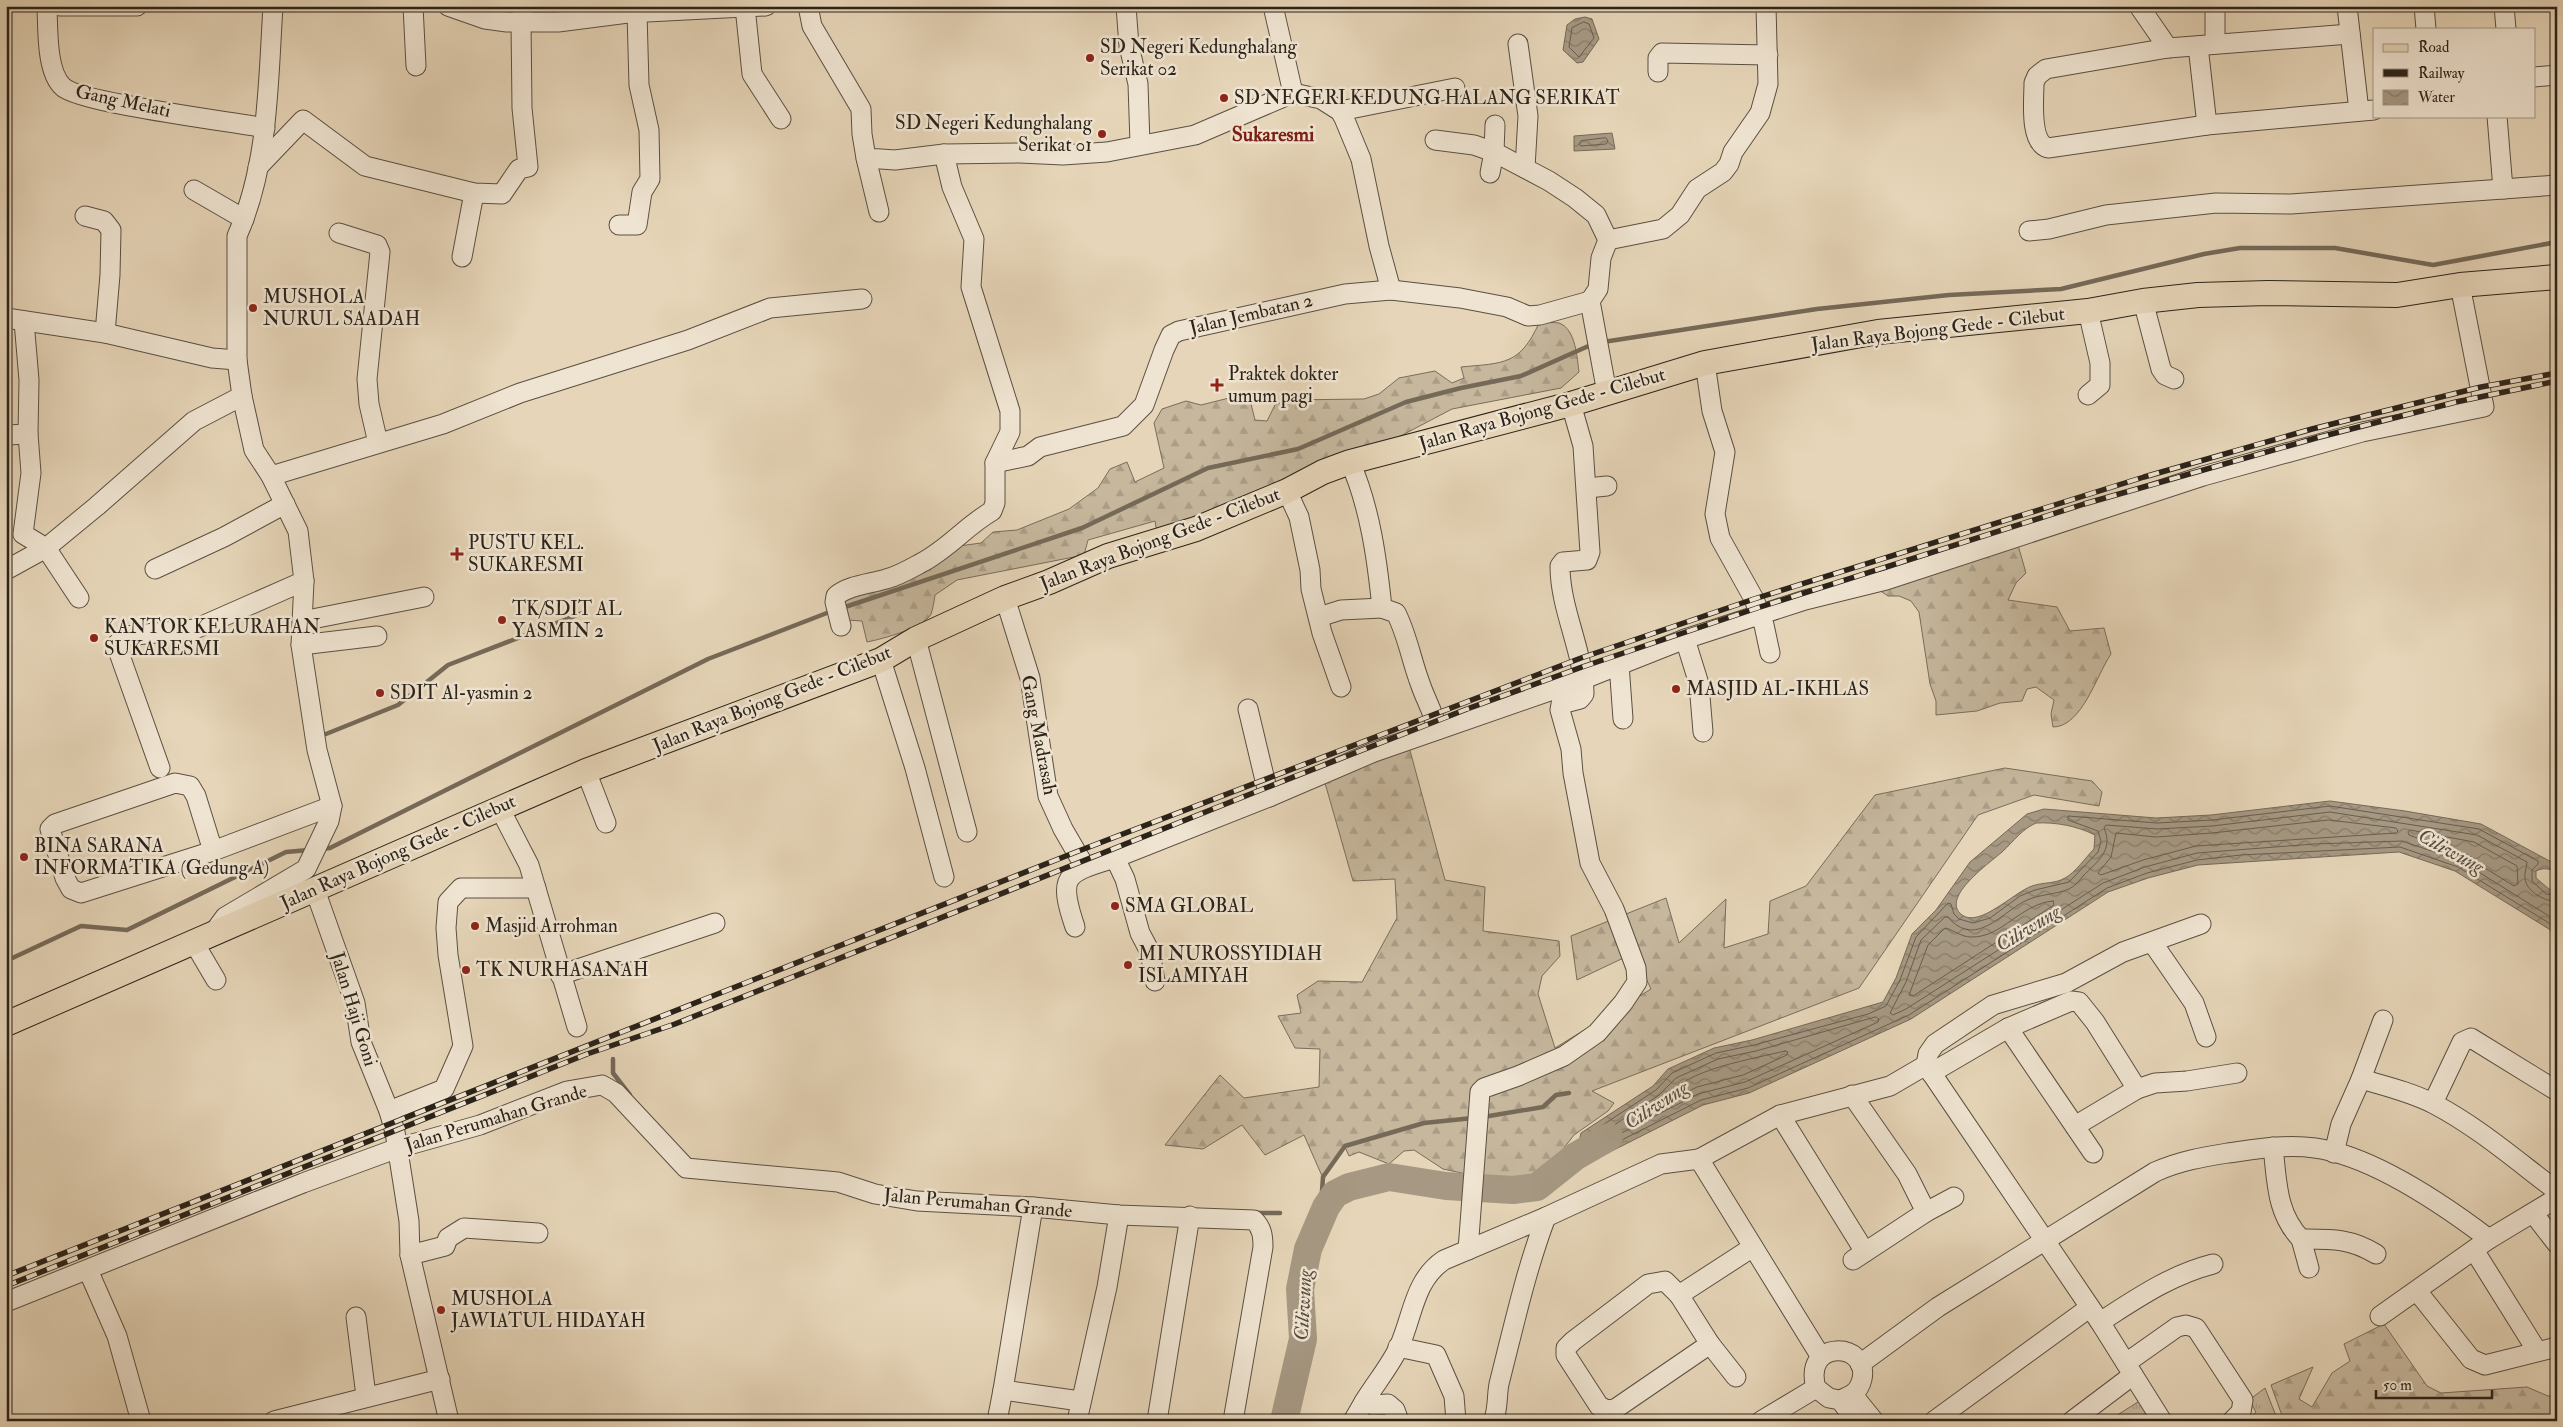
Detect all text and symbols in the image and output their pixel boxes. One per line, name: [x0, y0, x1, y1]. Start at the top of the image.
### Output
legend: [2373, 28, 2536, 118]
place label: SD Negeri Kedunghalang Serikat 02: [1100, 35, 1298, 81]
text: Road: [2418, 38, 2450, 57]
marker: SD Negeri Kedunghalang Serikat 02: [1084, 52, 1096, 64]
text: Railway: [2418, 64, 2465, 83]
street label: Gang Melati: [73, 79, 173, 123]
place label: SD NEGERI KEDUNG HALANG SERIKAT: [1234, 86, 1620, 110]
text: Water: [2417, 88, 2455, 107]
marker: SD NEGERI KEDUNG HALANG SERIKAT: [1218, 92, 1230, 104]
place label: SD Negeri Kedunghalang Serikat 01: [895, 111, 1093, 157]
district label: Sukaresmi: [1232, 122, 1315, 147]
marker: SD Negeri Kedunghalang Serikat 01: [1096, 128, 1108, 140]
place label: MUSHOLA NURUL SAADAH: [263, 285, 420, 331]
street label: Jalan Jembatan 2: [1186, 288, 1315, 340]
marker: MUSHOLA NURUL SAADAH: [247, 302, 259, 314]
street label: Jalan Raya Bojong Gede - Cilebut: [1809, 302, 2066, 357]
place label: Praktek dokter umum pagi: [1228, 362, 1338, 409]
street label: Jalan Raya Bojong Gede - Cilebut: [1415, 362, 1668, 456]
marker: Praktek dokter umum pagi: [1210, 378, 1224, 392]
street label: Jalan Raya Bojong Gede - Cilebut: [1036, 482, 1283, 596]
place label: PUSTU KEL. SUKARESMI: [468, 531, 584, 577]
marker: PUSTU KEL. SUKARESMI: [450, 547, 464, 561]
place label: TK/SDIT AL YASMIN 2: [512, 597, 622, 643]
marker: TK/SDIT AL YASMIN 2: [496, 614, 508, 626]
place label: KANTOR KELURAHAN SUKARESMI: [104, 615, 320, 661]
marker: KANTOR KELURAHAN SUKARESMI: [88, 632, 100, 644]
street label: Jalan Raya Bojong Gede - Cilebut: [648, 640, 895, 758]
street label: Gang Madrasah: [1016, 673, 1062, 797]
place label: MASJID AL-IKHLAS: [1686, 677, 1869, 701]
place label: SDIT Al-yasmin 2: [390, 681, 532, 705]
marker: MASJID AL-IKHLAS: [1670, 683, 1682, 695]
marker: SDIT Al-yasmin 2: [374, 687, 386, 699]
street label: Jalan Raya Bojong Gede - Cilebut: [276, 789, 519, 915]
water label: Ciliwung: [2414, 823, 2490, 880]
place label: BINA SARANA INFORMATIKA (Gedung A): [34, 834, 269, 880]
marker: BINA SARANA INFORMATIKA (Gedung A): [18, 851, 30, 863]
place label: SMA GLOBAL: [1125, 894, 1254, 918]
water label: Ciliwung: [1991, 898, 2066, 957]
marker: SMA GLOBAL: [1109, 900, 1121, 912]
place label: Masjid Arrohman: [485, 914, 618, 938]
marker: Masjid Arrohman: [469, 920, 481, 932]
place label: MI NUROSSYIDIAH ISLAMIYAH: [1138, 942, 1322, 988]
street label: Jalan Haji Goni: [325, 948, 383, 1069]
place label: TK NURHASANAH: [476, 958, 649, 982]
marker: MI NUROSSYIDIAH ISLAMIYAH: [1122, 959, 1134, 971]
marker: TK NURHASANAH: [460, 964, 472, 976]
water label: Ciliwung: [1619, 1074, 1694, 1135]
street label: Jalan Perumahan Grande: [401, 1079, 590, 1157]
street label: Jalan Perumahan Grande: [882, 1183, 1073, 1223]
water label: Ciliwung: [1289, 1267, 1317, 1341]
place label: MUSHOLA JAWIATUL HIDAYAH: [450, 1287, 646, 1333]
marker: MUSHOLA JAWIATUL HIDAYAH: [435, 1304, 447, 1316]
scale bar: [2376, 1367, 2492, 1399]
text: 50 m: [2383, 1376, 2412, 1395]

